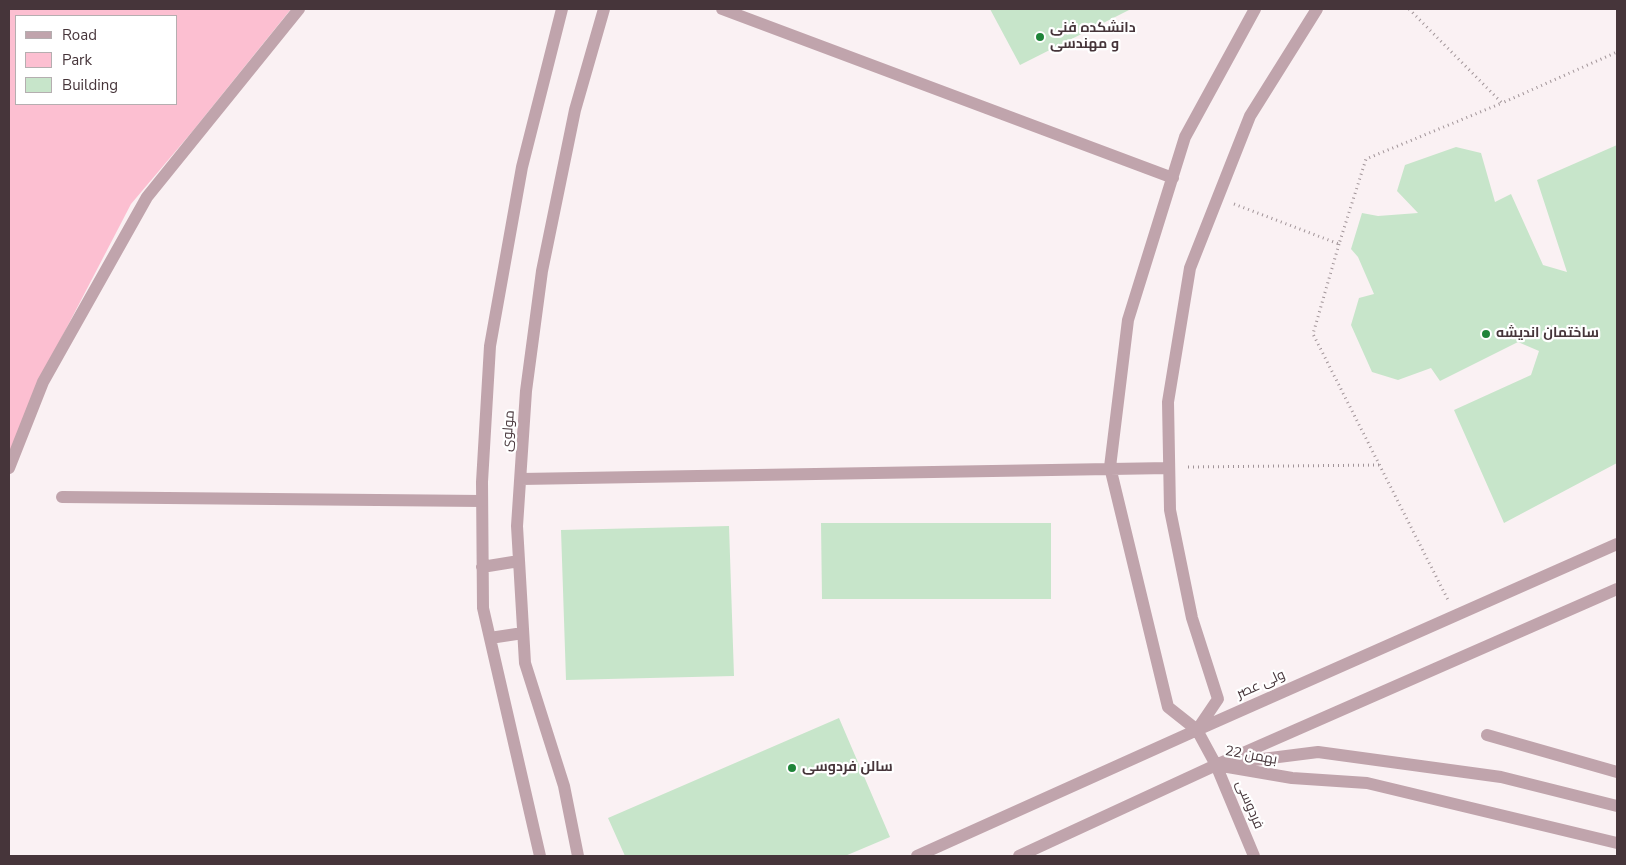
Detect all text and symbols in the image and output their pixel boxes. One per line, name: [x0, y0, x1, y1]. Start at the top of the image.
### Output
legend: [15, 15, 178, 105]
place label: دانشکده فنی و مهندسی: [1050, 21, 1136, 54]
text: Road: [62, 25, 97, 45]
marker: دانشکده فنی و مهندسی: [1034, 31, 1046, 43]
text: Park: [62, 50, 92, 70]
text: Building: [62, 75, 118, 95]
place label: ساختمان اندیشه: [1496, 326, 1599, 342]
marker: ساختمان اندیشه: [1480, 328, 1492, 340]
street label: مولوی: [499, 410, 519, 452]
street label: ولی عصر: [1234, 667, 1288, 703]
street label: 22 بهمن: [1224, 743, 1278, 769]
place label: سالن فردوسی: [802, 760, 893, 776]
marker: سالن فردوسی: [786, 762, 798, 774]
street label: فردوسی: [1231, 778, 1267, 832]

